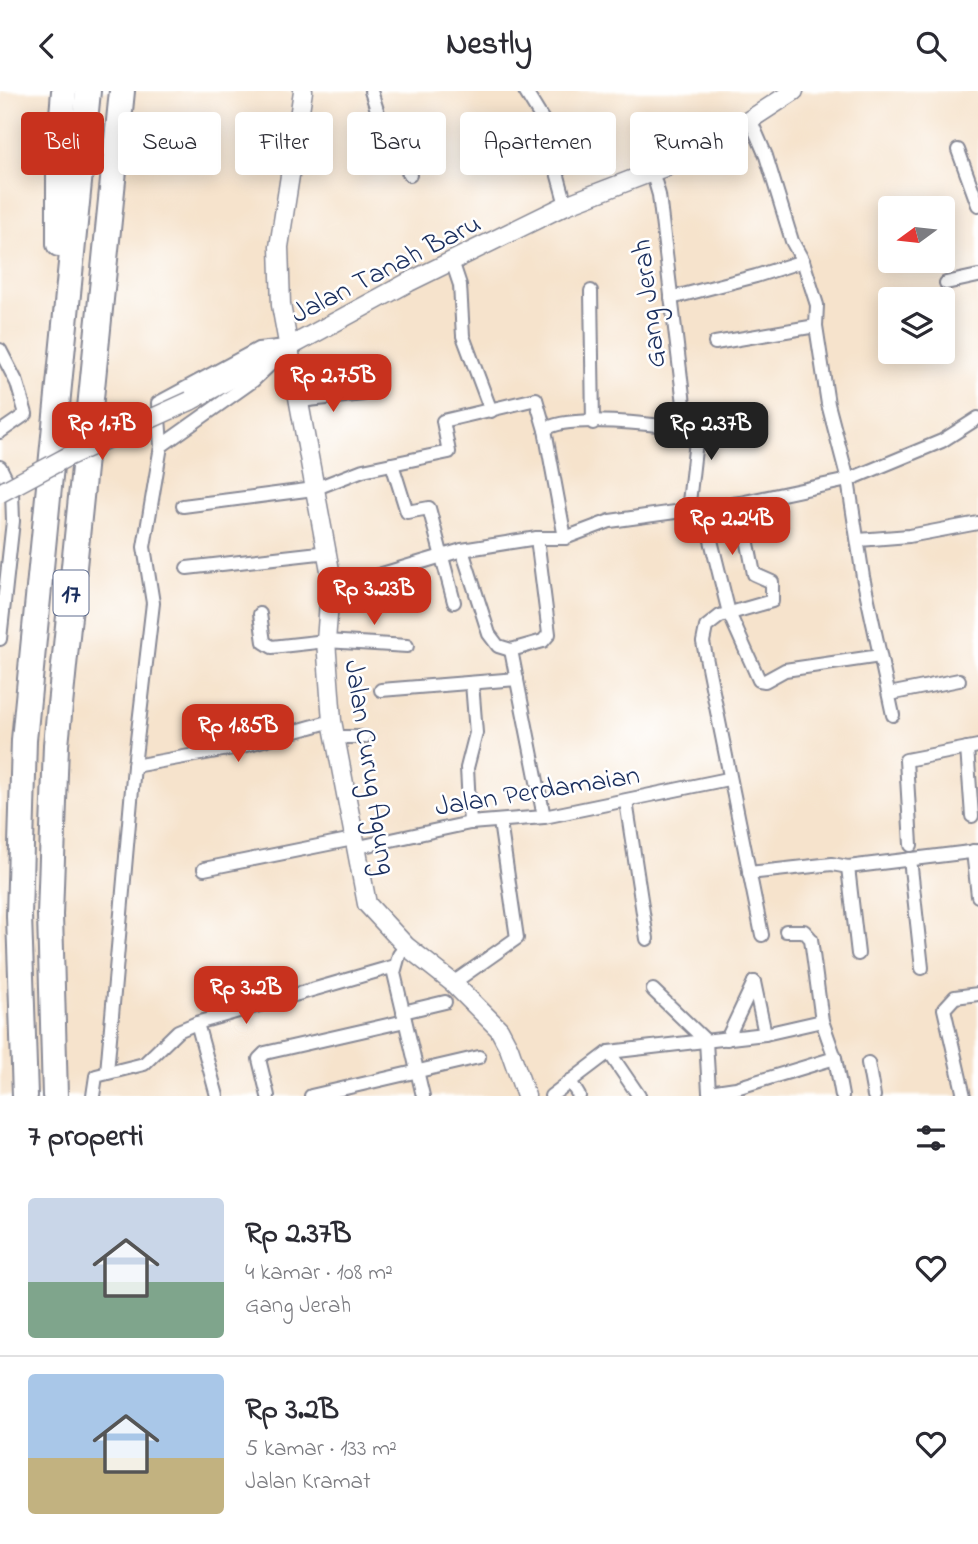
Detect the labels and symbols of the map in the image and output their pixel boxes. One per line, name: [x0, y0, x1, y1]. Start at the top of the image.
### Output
north arrow: [878, 196, 956, 273]
street label: Jalan Tanah Baru: [284, 205, 489, 336]
street label: Gang Jerah: [622, 237, 679, 370]
pin: Rp 2.75B: [261, 355, 405, 414]
pin: Rp 1.7B: [37, 403, 167, 462]
pin: Rp 2.37B: [639, 403, 783, 462]
pin: Rp 2.24B: [660, 497, 804, 557]
pin: Rp 3.23B: [302, 567, 446, 627]
road number: 17: [54, 571, 88, 615]
street label: Jalan Curug Agung: [331, 657, 406, 878]
pin: Rp 1.85B: [166, 705, 310, 764]
street label: Jalan Perdamaian: [432, 756, 643, 829]
pin: Rp 3.2B: [181, 967, 311, 1026]

